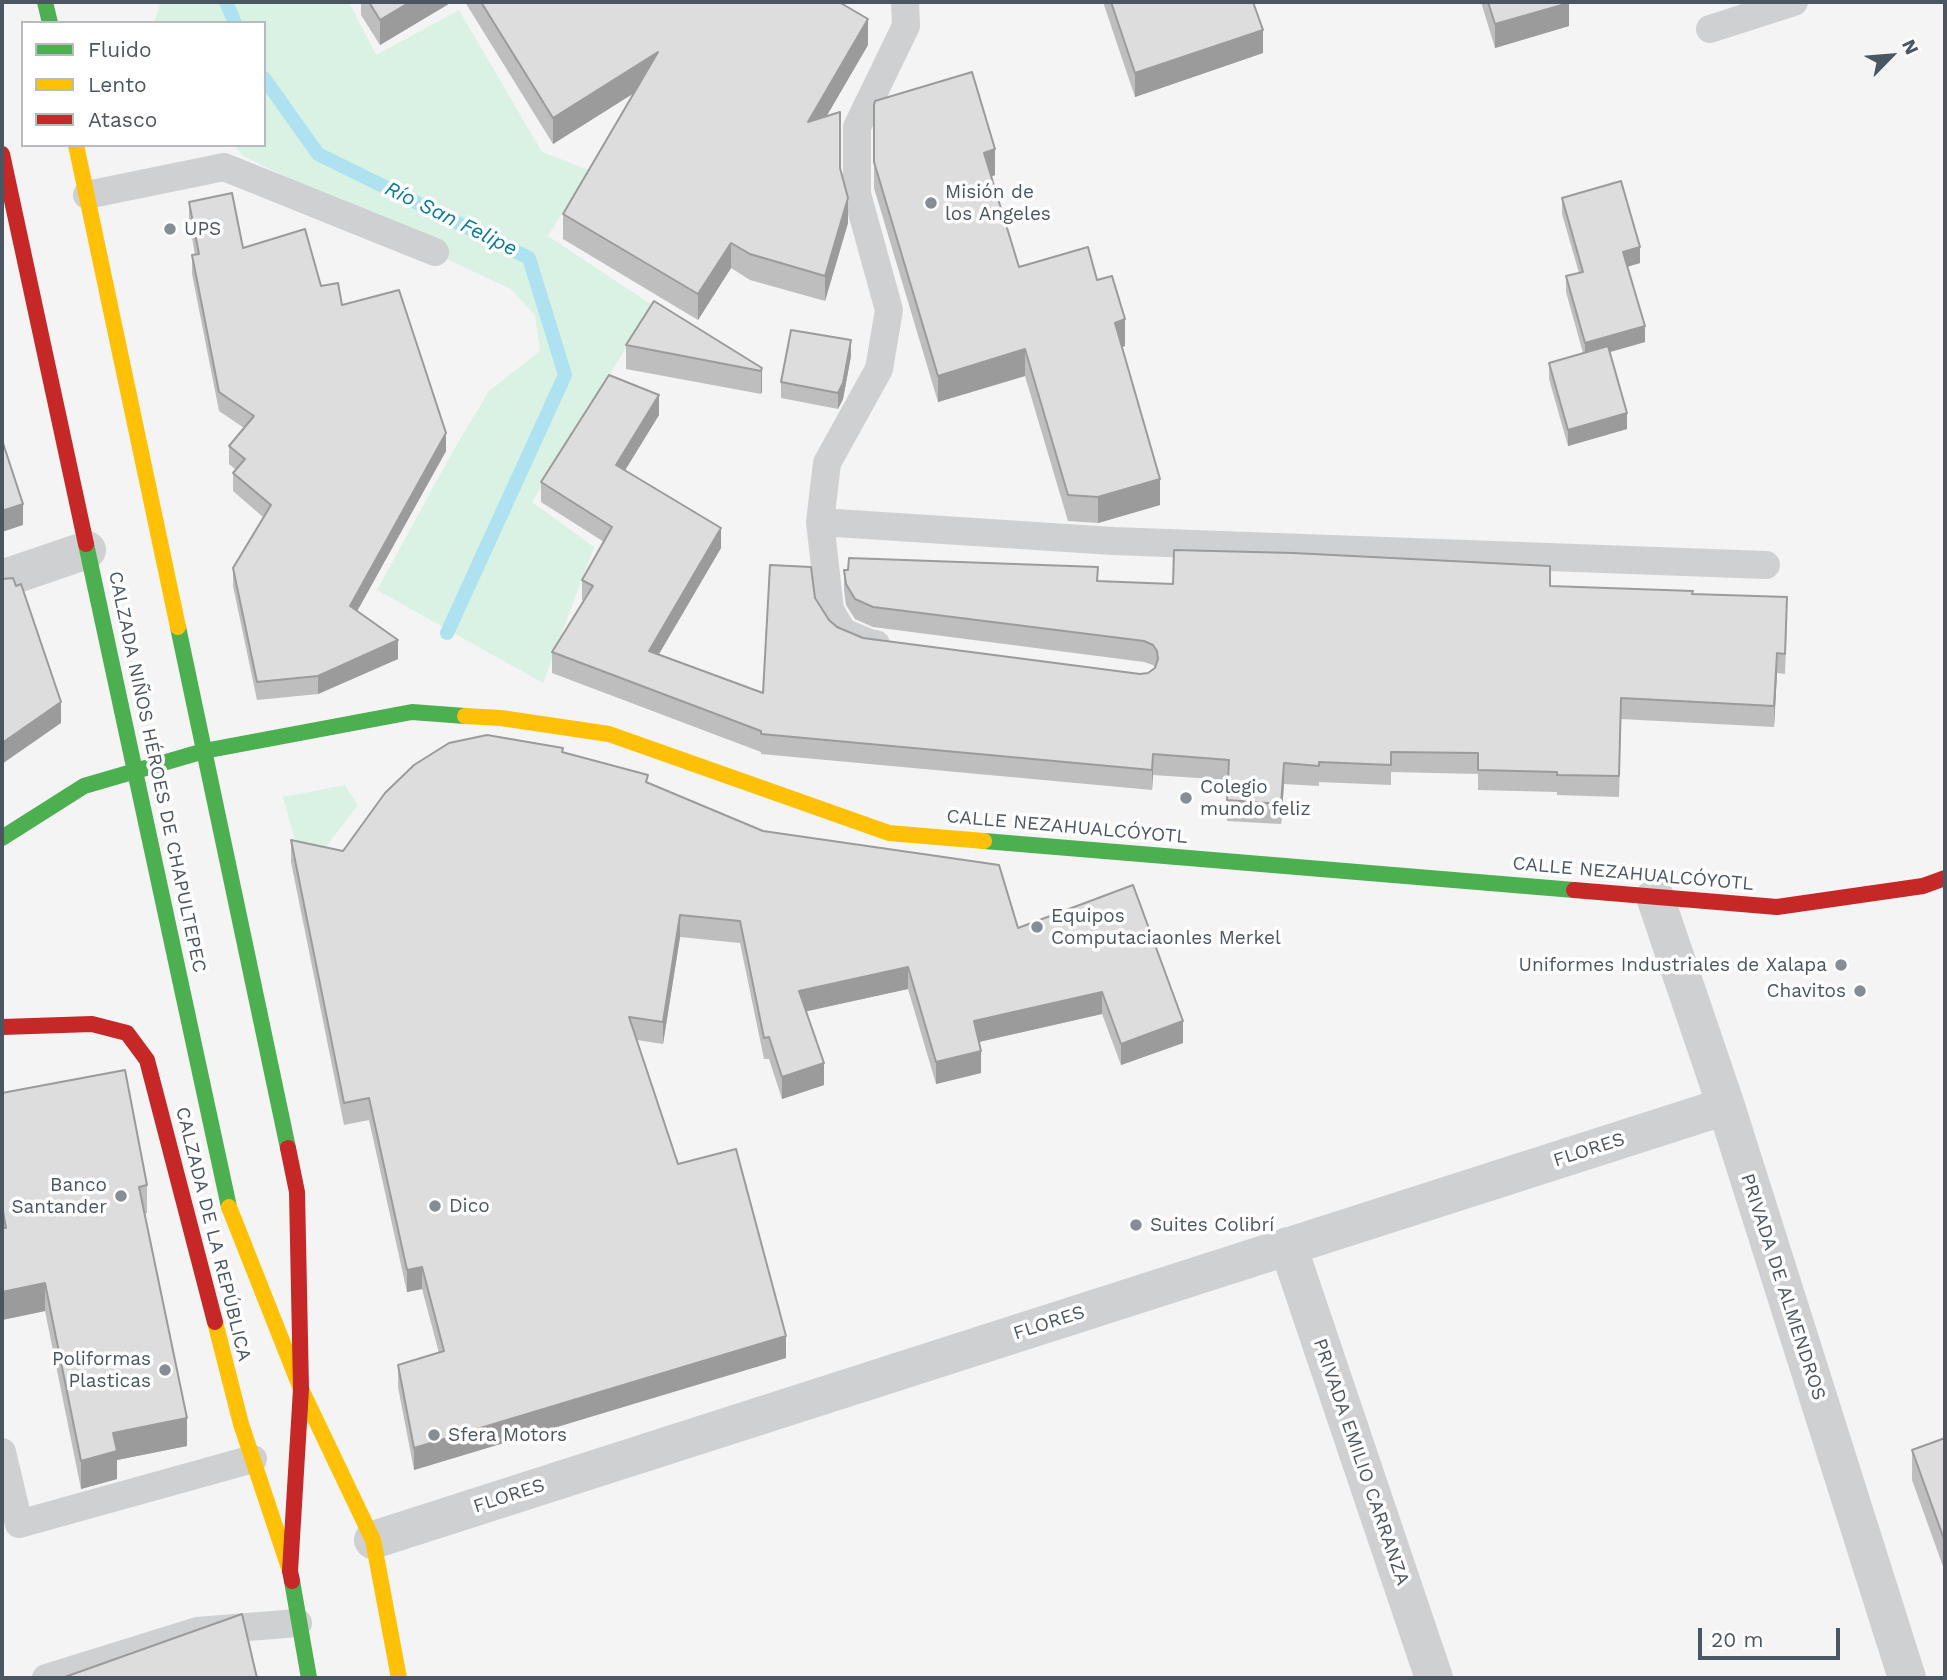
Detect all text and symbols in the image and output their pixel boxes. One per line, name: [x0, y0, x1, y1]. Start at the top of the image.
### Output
legend: [21, 21, 266, 147]
north arrow: [1856, 21, 1926, 91]
text: N: [1897, 36, 1924, 58]
text: Fluido: [88, 37, 152, 62]
text: Lento: [88, 72, 147, 97]
text: Atasco: [88, 107, 157, 132]
water label: Río San Felipe: [381, 176, 521, 262]
place label: Misión de los Angeles: [945, 181, 1051, 225]
marker: Misión de los Angeles: [923, 195, 939, 211]
place label: UPS: [184, 218, 221, 240]
marker: UPS: [162, 221, 178, 237]
street label: CALZADA NIÑOS HÉROES DE CHAPULTEPEC: [103, 569, 211, 975]
place label: Colegio mundo feliz: [1200, 776, 1311, 820]
marker: Colegio mundo feliz: [1178, 790, 1194, 806]
street label: CALLE NEZAHUALCÓYOTL: [946, 805, 1188, 849]
street label: CALLE NEZAHUALCÓYOTL: [1512, 852, 1754, 896]
place label: Equipos Computaciaonles Merkel: [1051, 905, 1281, 949]
marker: Equipos Computaciaonles Merkel: [1029, 919, 1045, 935]
place label: Uniformes Industriales de Xalapa: [1519, 954, 1827, 976]
marker: Uniformes Industriales de Xalapa: [1833, 957, 1849, 973]
place label: Chavitos: [1766, 980, 1846, 1002]
marker: Chavitos: [1852, 983, 1868, 999]
street label: CALZADA DE LA REPÚBLICA: [170, 1105, 256, 1363]
street label: FLORES: [1550, 1128, 1628, 1172]
street label: PRIVADA DE ALMENDROS: [1736, 1171, 1830, 1403]
place label: Banco Santander: [12, 1174, 107, 1218]
marker: Banco Santander: [113, 1188, 129, 1204]
place label: Dico: [449, 1195, 490, 1217]
marker: Dico: [427, 1198, 443, 1214]
place label: Suites Colibrí: [1150, 1214, 1274, 1236]
marker: Suites Colibrí: [1128, 1217, 1144, 1233]
street label: FLORES: [1010, 1301, 1088, 1345]
street label: PRIVADA EMILIO CARRANZA: [1308, 1336, 1414, 1588]
place label: Poliformas Plasticas: [52, 1348, 151, 1392]
marker: Poliformas Plasticas: [157, 1362, 173, 1378]
place label: Sfera Motors: [448, 1424, 567, 1446]
marker: Sfera Motors: [426, 1427, 442, 1443]
street label: FLORES: [470, 1474, 548, 1518]
scale bar: [1702, 1614, 1844, 1658]
text: 20 m: [1711, 1627, 1763, 1652]

